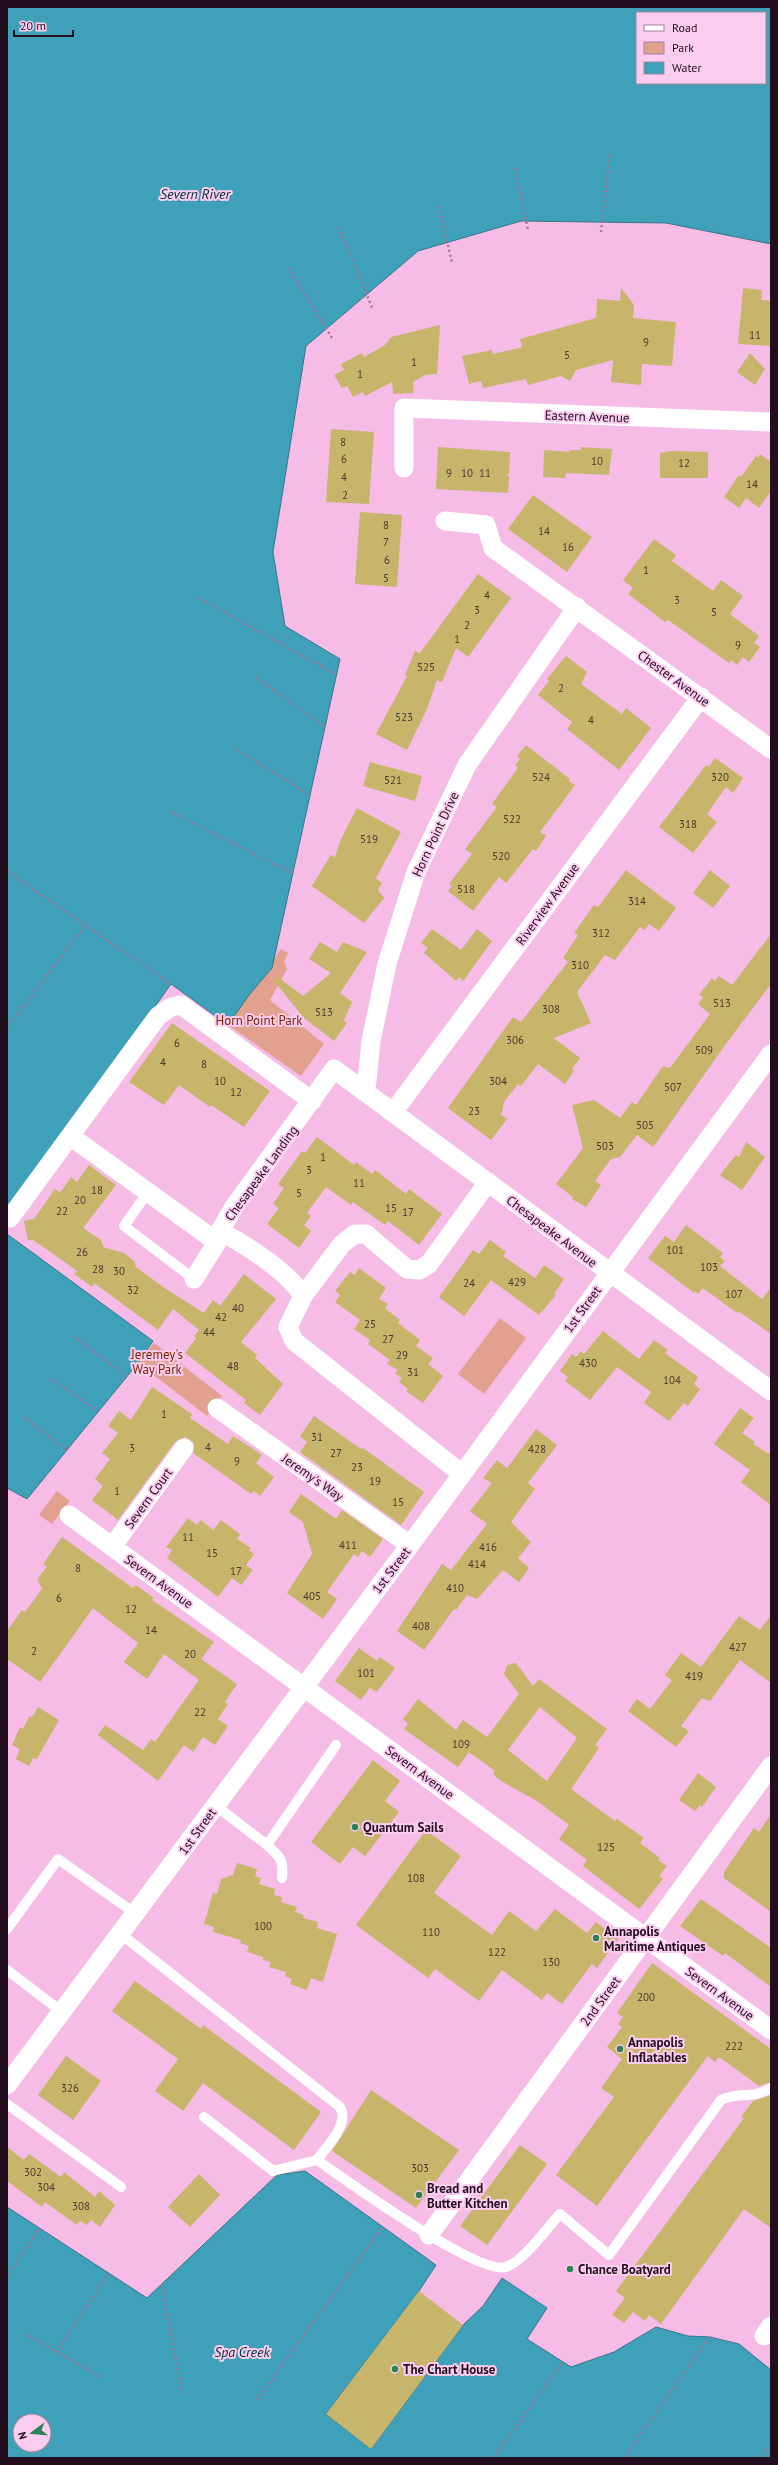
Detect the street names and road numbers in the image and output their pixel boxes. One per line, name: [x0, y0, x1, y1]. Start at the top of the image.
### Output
street label: Eastern Avenue: [544, 407, 630, 426]
street label: Chester Avenue: [634, 646, 713, 710]
street label: Horn Point Drive: [408, 789, 463, 880]
street label: Riverview Avenue: [512, 860, 583, 949]
street label: Chesapeake Landing: [221, 1122, 302, 1224]
street label: Chesapeake Avenue: [503, 1192, 601, 1271]
street label: 1st Street: [560, 1282, 605, 1336]
street label: Jeremy's Way: [278, 1449, 347, 1505]
street label: Severn Court: [121, 1464, 177, 1532]
street label: 1st Street: [368, 1543, 415, 1597]
street label: Severn Avenue: [121, 1551, 197, 1612]
street label: Severn Avenue: [382, 1742, 458, 1803]
street label: 1st Street: [175, 1804, 220, 1858]
street label: Severn Avenue: [682, 1963, 758, 2024]
street label: 2nd Street: [577, 1972, 625, 2030]

